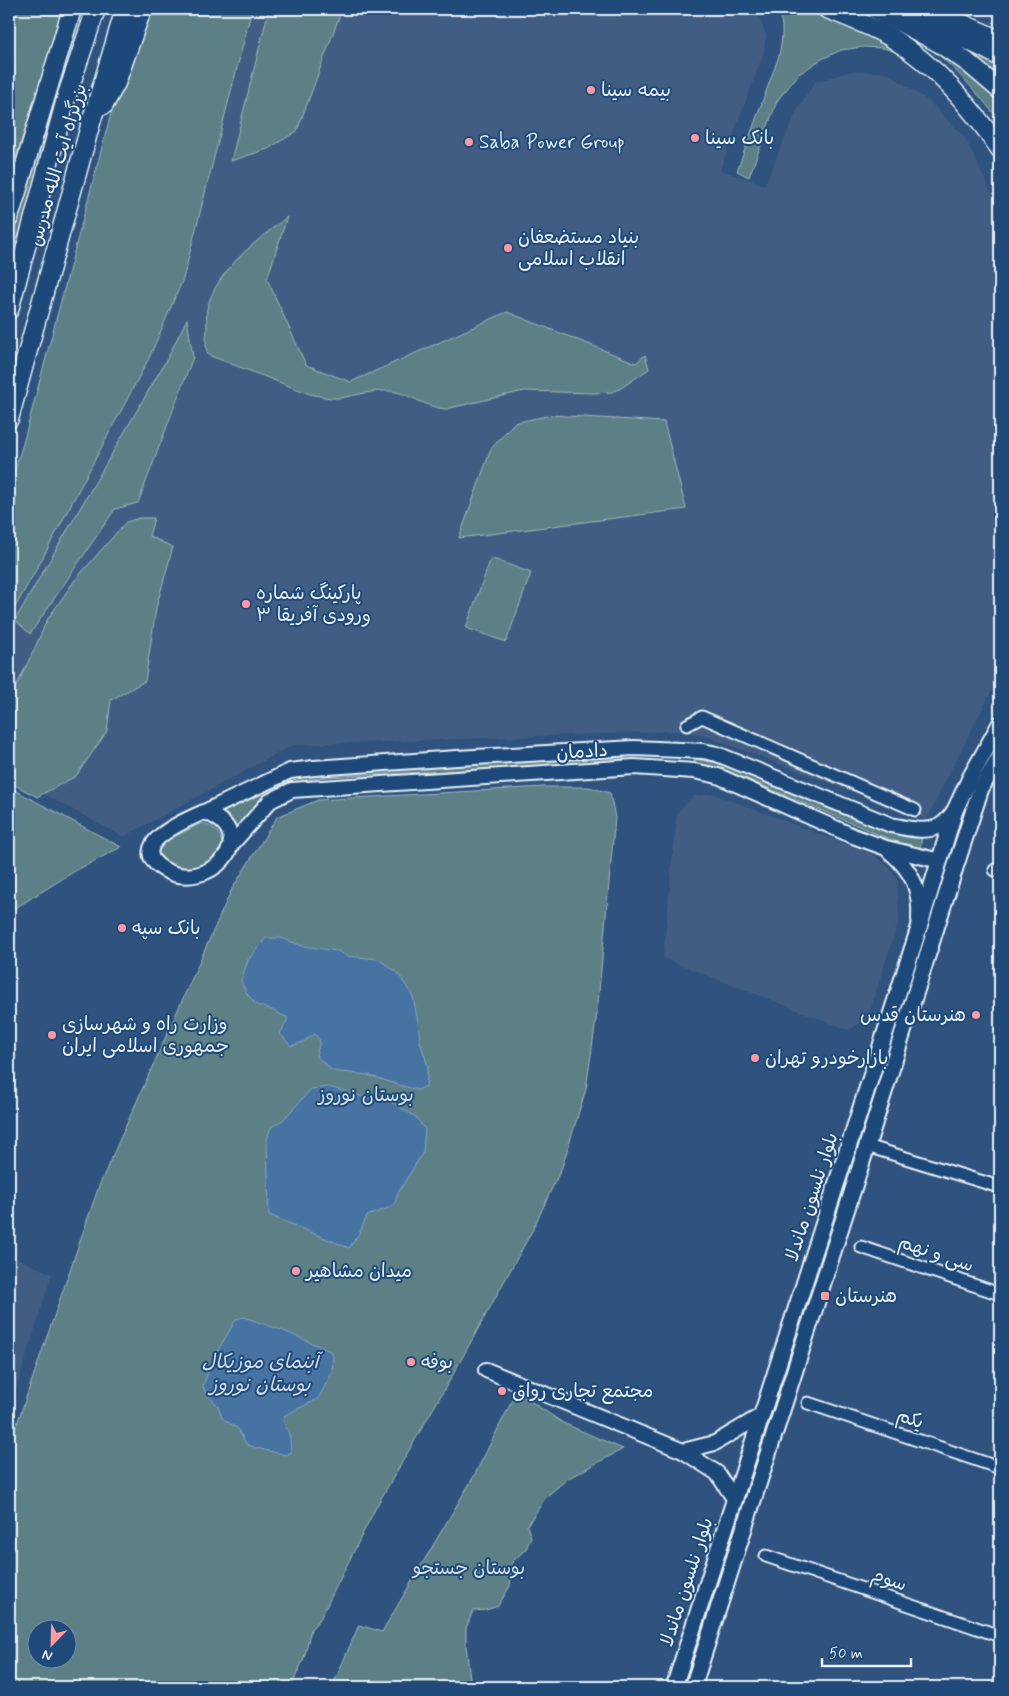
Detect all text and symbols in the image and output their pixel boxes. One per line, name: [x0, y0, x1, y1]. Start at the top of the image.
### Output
place label: بیمه سینا: [601, 78, 671, 103]
street label: بزرگراه آیت الله مدرس: [23, 81, 93, 249]
marker: بیمه سینا: [585, 84, 597, 96]
place label: بانک سینا: [705, 126, 774, 151]
place label: Saba Power Group: [479, 130, 625, 155]
marker: بانک سینا: [689, 132, 701, 144]
marker: Saba Power Group: [463, 136, 475, 148]
place label: بنیاد مستضعفان انقلاب اسلامی: [518, 225, 639, 272]
marker: بنیاد مستضعفان انقلاب اسلامی: [502, 242, 514, 254]
place label: پارکینگ شماره ۳ ورودی آفریقا: [256, 581, 371, 628]
marker: پارکینگ شماره ۳ ورودی آفریقا: [240, 598, 252, 610]
street label: دادمان: [555, 738, 609, 766]
place label: بانک سپه: [132, 916, 201, 941]
marker: بانک سپه: [116, 922, 128, 934]
place label: هنرستان قدس: [860, 1003, 966, 1028]
marker: هنرستان قدس: [970, 1009, 982, 1021]
place label: وزارت راه و شهرسازی جمهوری اسلامی ایران: [62, 1012, 229, 1059]
marker: وزارت راه و شهرسازی جمهوری اسلامی ایران: [46, 1029, 58, 1041]
place label: بازارخودرو تهران: [765, 1046, 888, 1071]
marker: بازارخودرو تهران: [749, 1052, 761, 1064]
park label: بوستان نوروز: [316, 1083, 414, 1108]
street label: بلوار نلسون ماندلا: [779, 1129, 845, 1265]
street label: سی و نهم: [895, 1229, 977, 1279]
place label: میدان مشاهیر: [304, 1259, 412, 1284]
marker: میدان مشاهیر: [290, 1265, 302, 1277]
place label: هنرستان: [835, 1284, 897, 1309]
marker: هنرستان: [819, 1290, 831, 1302]
water label: آبنمای موزیکال بوستان نوروز: [202, 1349, 323, 1399]
place label: بوفه: [421, 1350, 453, 1375]
marker: بوفه: [405, 1356, 417, 1368]
place label: مجتمع تجاری رواق: [512, 1379, 653, 1404]
marker: مجتمع تجاری رواق: [496, 1385, 508, 1397]
street label: یکم: [893, 1403, 927, 1436]
street label: بلوار نلسون ماندلا: [654, 1514, 720, 1650]
park label: بوستان جستجو: [411, 1556, 525, 1581]
street label: سوم: [868, 1562, 910, 1599]
north arrow: [28, 1618, 78, 1668]
scale bar: [822, 1636, 910, 1668]
text: 50 m: [829, 1644, 863, 1664]
text: N: [40, 1645, 55, 1665]

